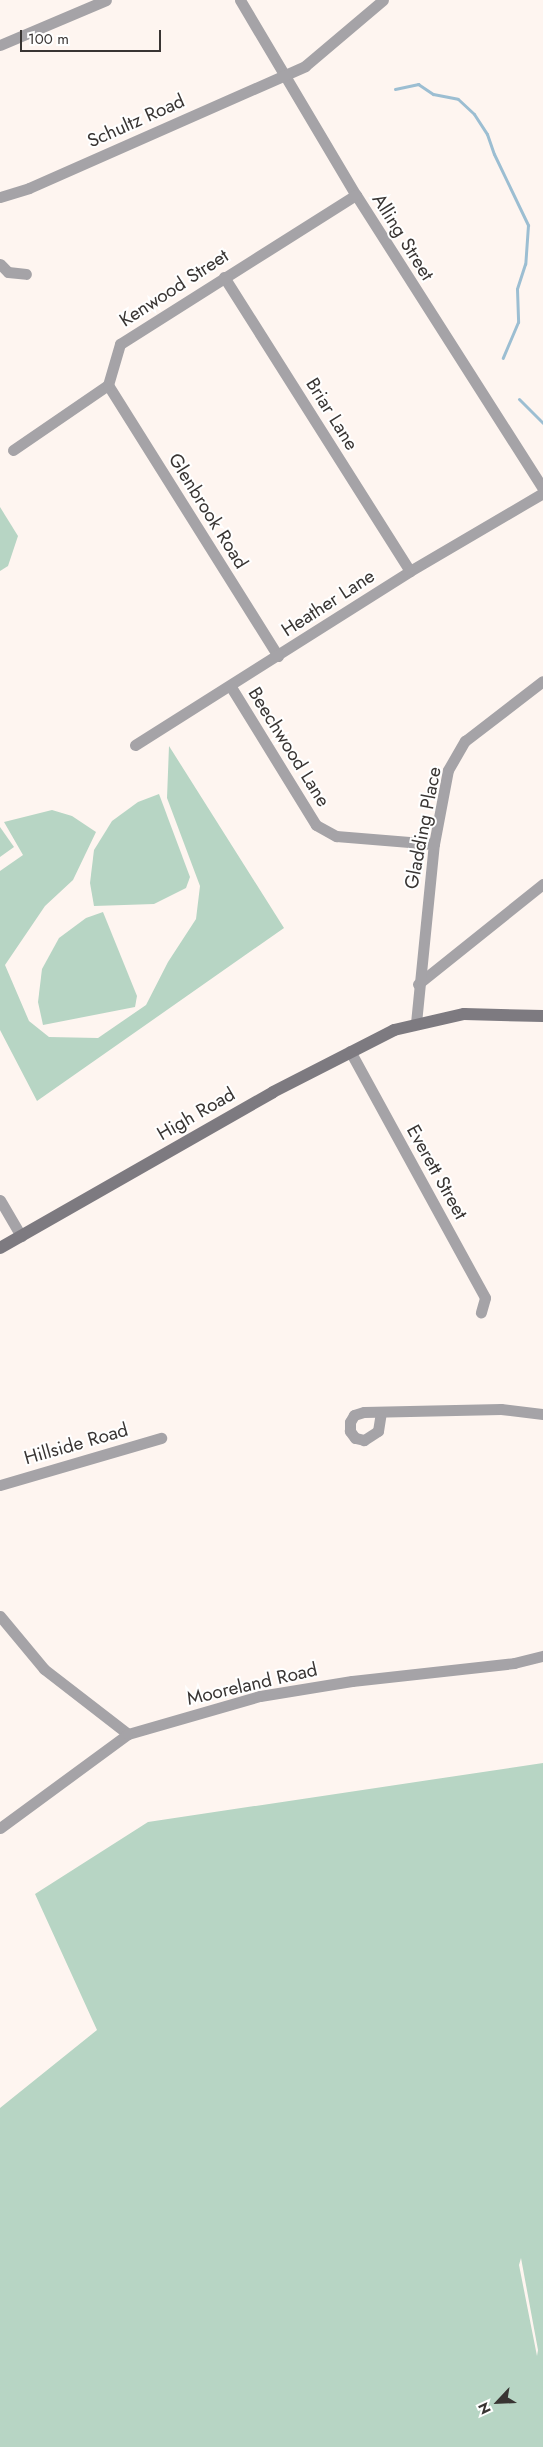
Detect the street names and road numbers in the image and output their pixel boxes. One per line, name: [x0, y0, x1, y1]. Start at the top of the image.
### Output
street label: Schultz Road: [84, 89, 188, 153]
street label: Alling Street: [367, 189, 439, 285]
street label: Kenwood Street: [115, 244, 233, 332]
street label: Briar Lane: [301, 374, 363, 454]
street label: Glenbrook Road: [163, 449, 253, 573]
street label: Heather Lane: [277, 564, 379, 642]
street label: Beechwood Lane: [243, 683, 335, 811]
street label: Gladding Place: [400, 765, 446, 891]
street label: High Road: [153, 1083, 239, 1145]
street label: Everett Street: [402, 1121, 472, 1223]
street label: Hillside Road: [21, 1418, 131, 1470]
street label: Mooreland Road: [185, 1658, 319, 1710]

